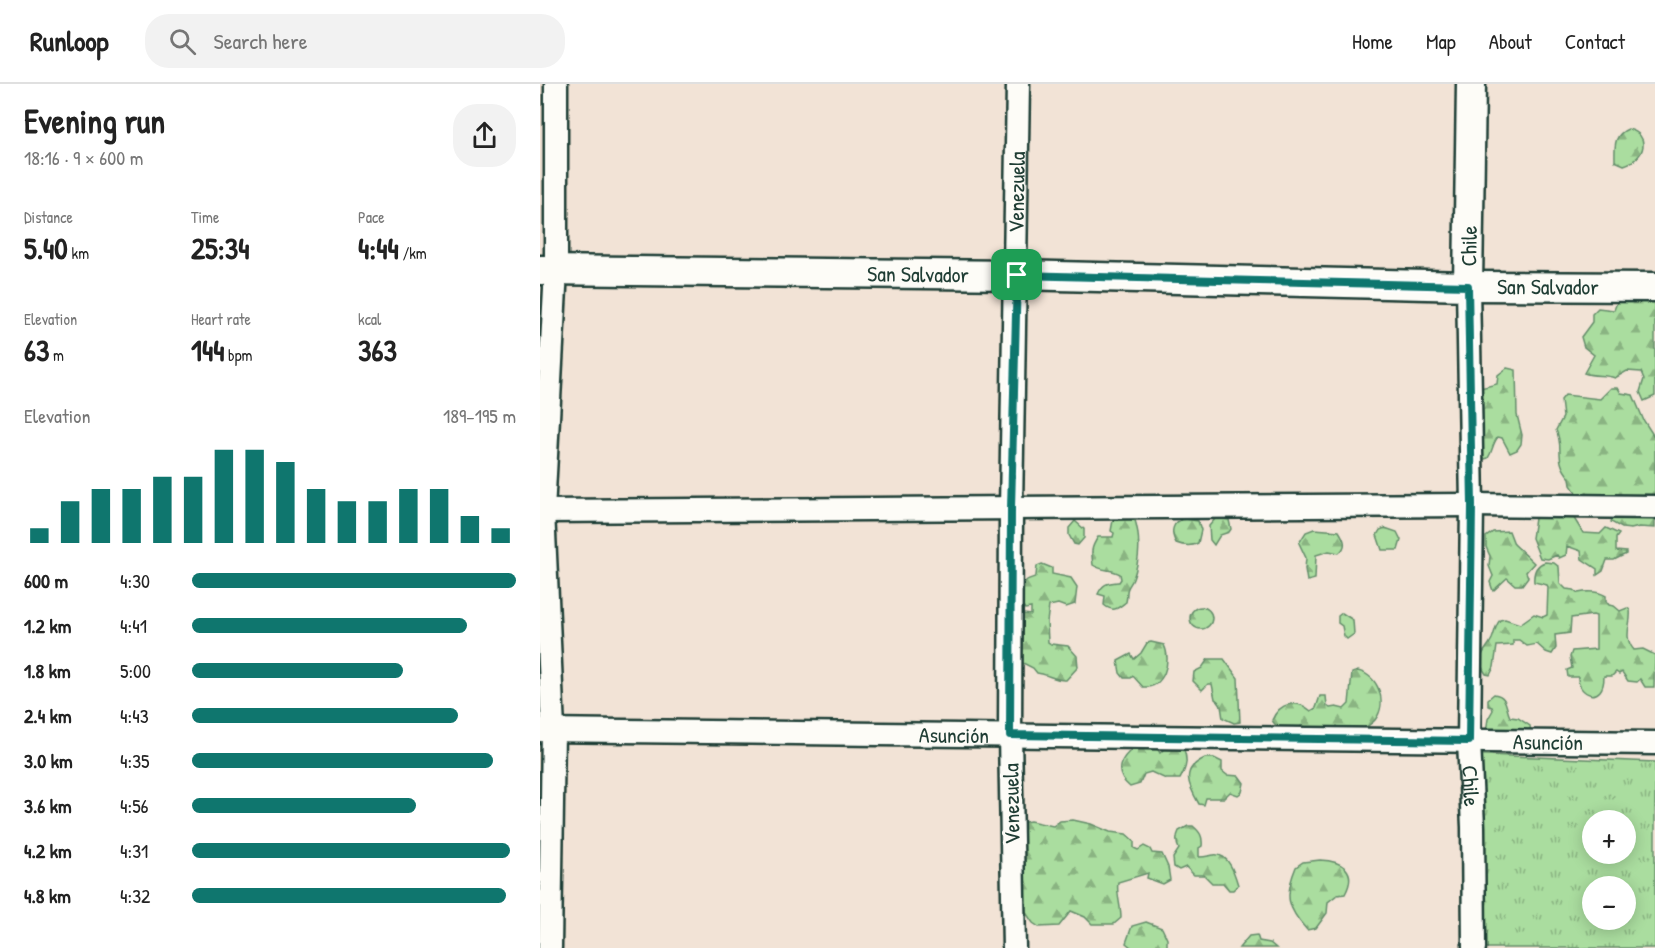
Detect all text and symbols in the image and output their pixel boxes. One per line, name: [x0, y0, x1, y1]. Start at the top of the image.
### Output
search box: [145, 14, 565, 68]
text: Runloop: [30, 22, 109, 60]
icon: search: [166, 25, 199, 58]
text: Search here: [214, 26, 308, 56]
text: Home: [1352, 27, 1393, 56]
text: Map: [1426, 27, 1456, 56]
text: About: [1489, 27, 1532, 56]
text: Contact: [1565, 27, 1625, 56]
text: Evening run: [24, 99, 165, 143]
button: share: [453, 104, 516, 167]
text: 18:16 · 9 × 600 m: [24, 144, 143, 171]
street label: Venezuela: [1001, 151, 1032, 233]
text: Distance: [24, 206, 73, 228]
text: Time: [191, 206, 219, 228]
text: Pace: [358, 206, 385, 228]
street label: Chile: [1453, 225, 1484, 267]
text: 5.40: [24, 228, 68, 268]
text: 25:34: [191, 228, 249, 268]
text: 4:44: [358, 228, 399, 268]
text: km: [68, 242, 89, 264]
text: /km: [399, 242, 427, 264]
pin: [991, 249, 1042, 300]
street label: San Salvador: [867, 258, 970, 289]
icon: arrive: [1000, 258, 1033, 291]
street label: San Salvador: [1497, 271, 1599, 302]
text: Elevation: [24, 308, 77, 330]
text: Heart rate: [191, 308, 251, 330]
text: kcal: [358, 308, 381, 330]
text: 63: [24, 330, 49, 370]
text: 144: [191, 330, 224, 370]
text: 363: [358, 330, 397, 370]
text: m: [49, 344, 64, 366]
text: bpm: [224, 344, 252, 366]
text: Elevation: [24, 402, 90, 429]
text: 189–195 m: [443, 402, 516, 429]
text: 600 m: [24, 567, 68, 594]
text: 4:30: [120, 567, 150, 594]
text: 1.2 km: [24, 612, 71, 639]
text: 4:41: [120, 612, 147, 639]
text: 1.8 km: [24, 657, 71, 684]
text: 5:00: [120, 657, 151, 684]
text: 2.4 km: [24, 702, 72, 729]
text: 4:43: [120, 702, 149, 729]
street label: Asunción: [919, 719, 989, 750]
street label: Asunción: [1513, 726, 1583, 757]
text: 3.0 km: [24, 747, 73, 774]
text: 4:35: [120, 747, 150, 774]
street label: Venezuela: [995, 763, 1027, 845]
street label: Chile: [1455, 765, 1487, 807]
text: 3.6 km: [24, 792, 72, 819]
text: 4:56: [120, 792, 149, 819]
map controls: [1582, 810, 1636, 930]
button: +: [1582, 810, 1636, 864]
text: 4.2 km: [24, 837, 72, 864]
text: 4:31: [120, 837, 148, 864]
button: −: [1582, 876, 1636, 930]
text: 4.8 km: [24, 882, 71, 909]
text: 4:32: [120, 882, 150, 909]

